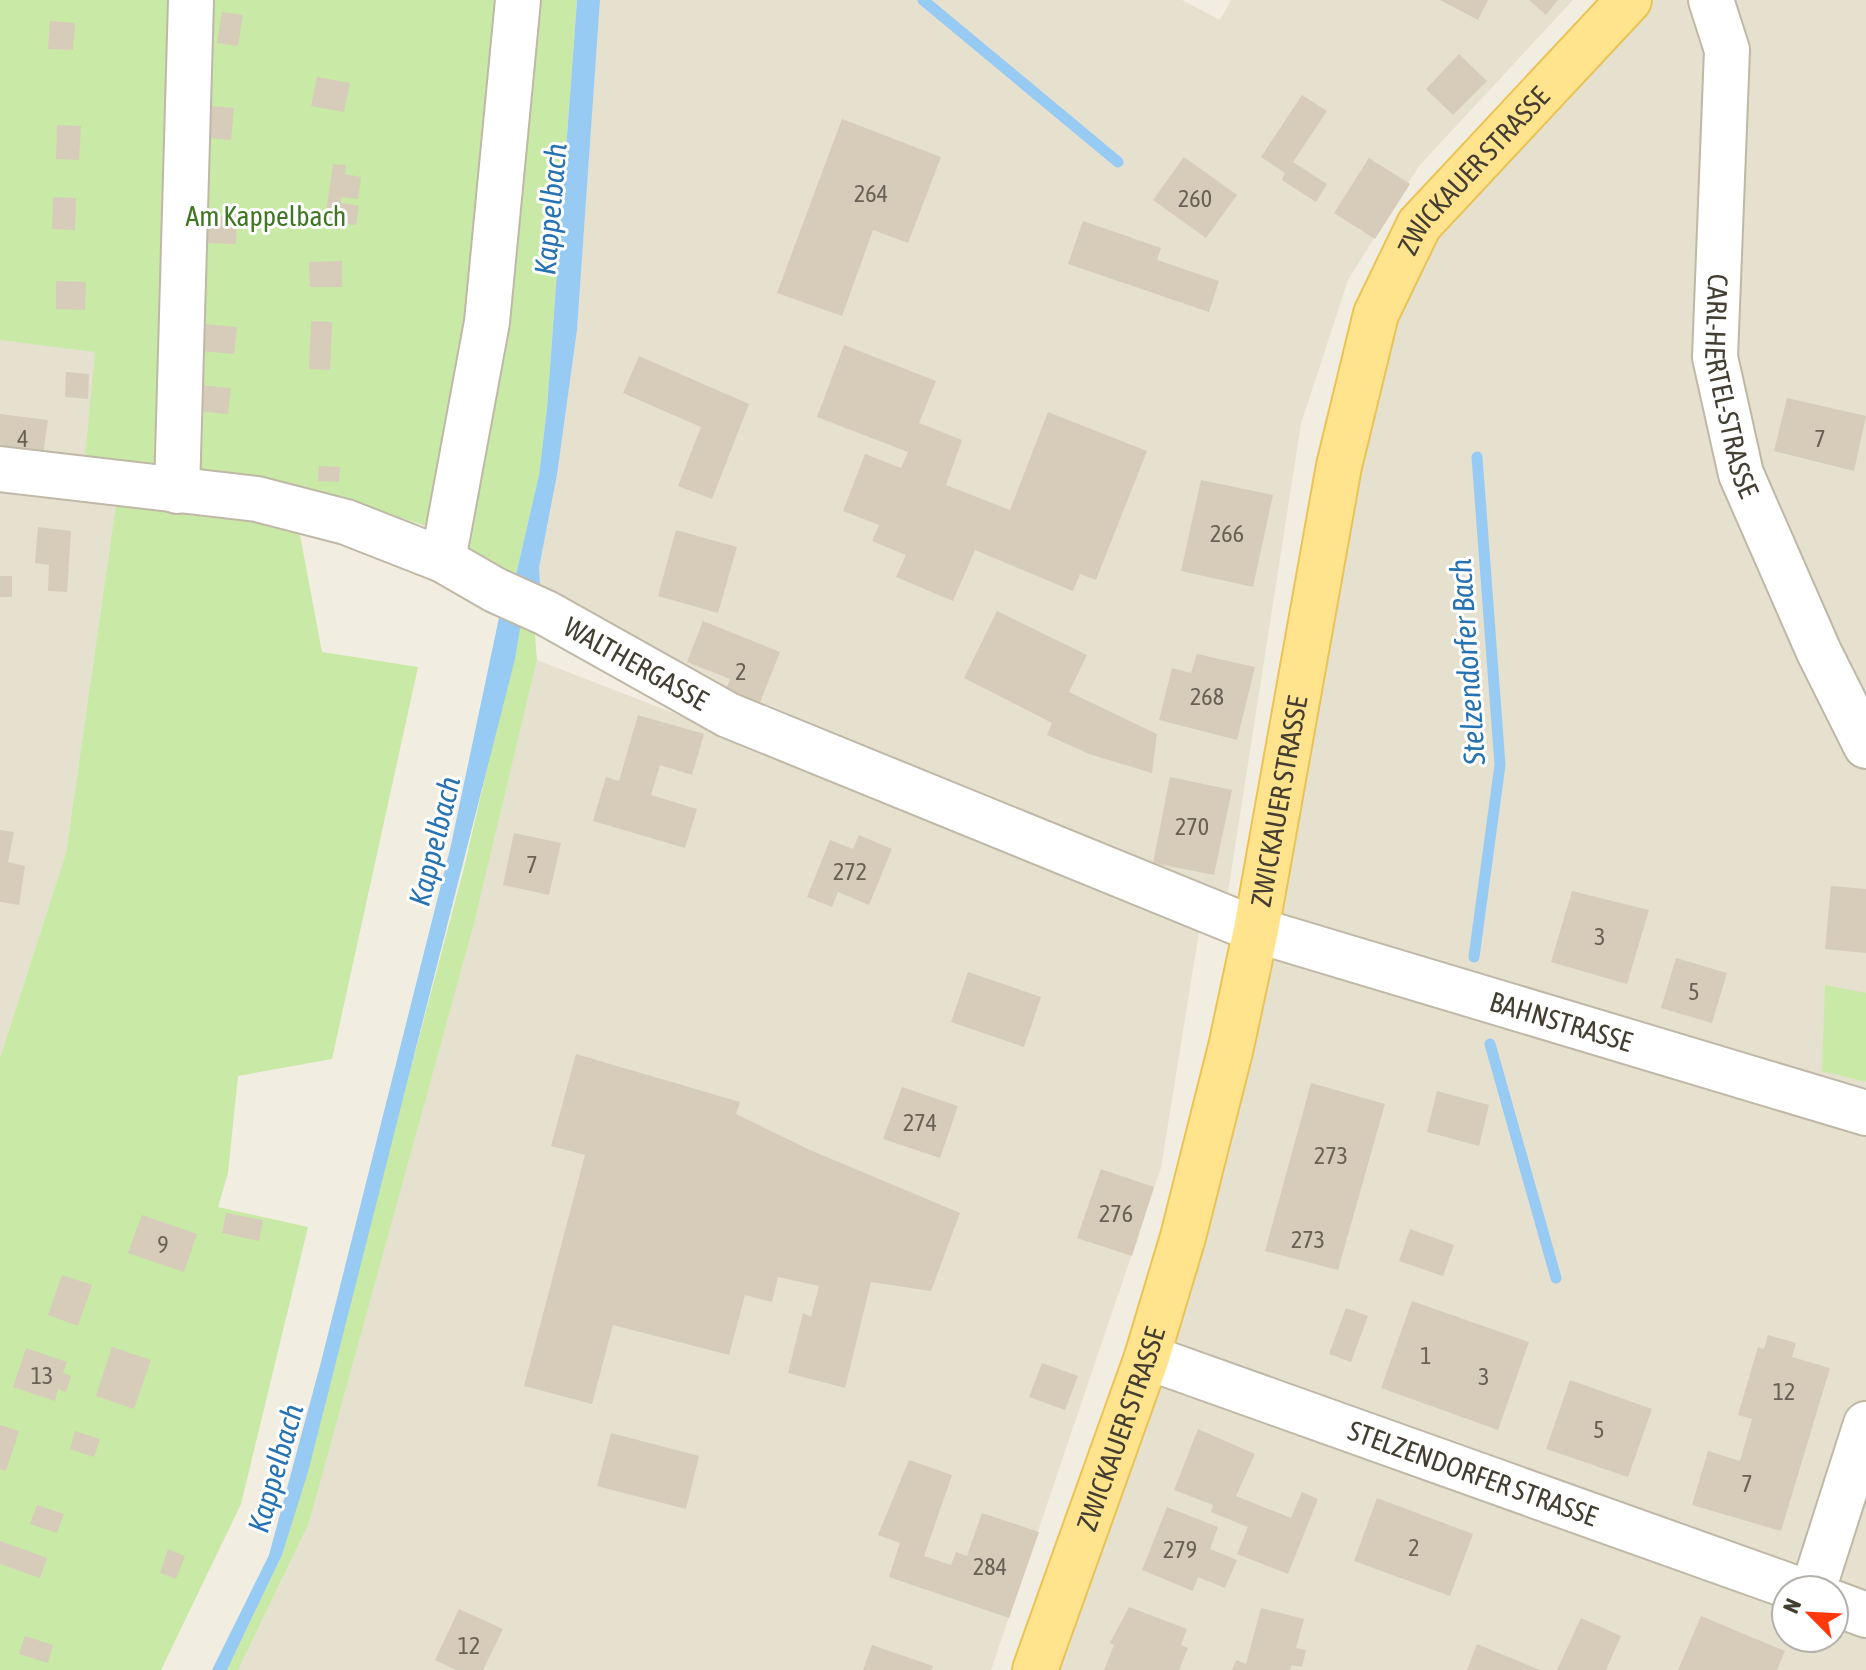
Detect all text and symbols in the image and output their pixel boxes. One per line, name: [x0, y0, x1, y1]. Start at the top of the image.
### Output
street label: ZWICKAUER STRASSE: [1391, 80, 1556, 260]
water label: Kappelbach: [527, 142, 573, 276]
house number: 264: [854, 180, 888, 207]
house number: 260: [1178, 185, 1212, 212]
park label: Am Kappelbach: [186, 200, 346, 232]
street label: CARL-HERTEL-STRASSE: [1699, 273, 1765, 502]
house number: 4: [17, 425, 29, 452]
house number: 7: [1814, 425, 1826, 452]
house number: 266: [1210, 520, 1244, 547]
water label: Stelzendorfer Bach: [1443, 558, 1491, 767]
street label: WALTHERGASSE: [558, 610, 714, 717]
house number: 2: [735, 658, 747, 685]
house number: 268: [1190, 683, 1224, 710]
street label: ZWICKAUER STRASSE: [1244, 693, 1314, 909]
water label: Kappelbach: [402, 773, 466, 909]
house number: 270: [1175, 813, 1209, 840]
house number: 7: [526, 851, 538, 878]
house number: 272: [833, 858, 867, 885]
house number: 3: [1594, 923, 1606, 950]
house number: 5: [1688, 978, 1700, 1005]
street label: BAHNSTRASSE: [1486, 985, 1636, 1058]
house number: 274: [903, 1109, 937, 1136]
house number: 273: [1314, 1142, 1348, 1169]
house number: 276: [1099, 1200, 1133, 1227]
house number: 273: [1291, 1226, 1325, 1253]
house number: 9: [157, 1231, 169, 1258]
street label: ZWICKAUER STRASSE: [1070, 1323, 1171, 1535]
house number: 1: [1420, 1342, 1432, 1369]
house number: 13: [31, 1362, 53, 1389]
house number: 3: [1478, 1363, 1490, 1390]
house number: 12: [1773, 1378, 1795, 1405]
water label: Kappelbach: [240, 1400, 310, 1536]
street label: STELZENDORFER STRASSE: [1344, 1414, 1602, 1532]
house number: 5: [1593, 1416, 1605, 1443]
house number: 7: [1741, 1470, 1753, 1497]
house number: 2: [1408, 1534, 1420, 1561]
house number: 279: [1163, 1536, 1197, 1563]
house number: 284: [973, 1553, 1007, 1580]
north arrow: [1770, 1574, 1850, 1654]
text: N: [1777, 1595, 1806, 1617]
house number: 12: [458, 1632, 480, 1659]

